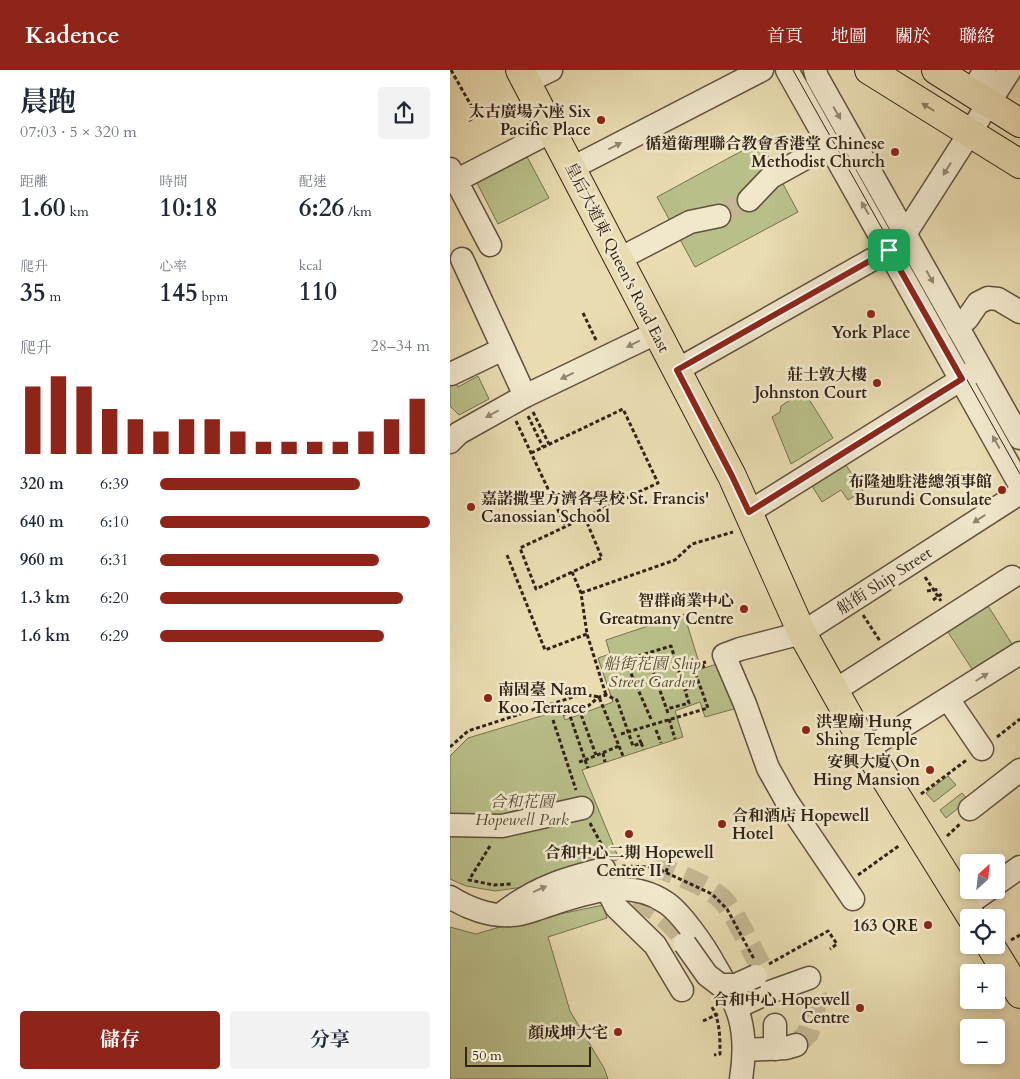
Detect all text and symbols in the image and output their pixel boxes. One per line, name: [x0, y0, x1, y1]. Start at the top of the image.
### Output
text: Kadence: [25, 19, 120, 52]
text: 首頁: [767, 24, 803, 49]
text: 地圖: [831, 24, 867, 49]
text: 關於: [895, 24, 931, 49]
text: 聯絡: [959, 24, 995, 49]
text: 晨跑: [20, 83, 76, 121]
button: share: [378, 87, 430, 139]
place label: 太古廣場六座 Six Pacific Place: [468, 101, 591, 141]
one-way arrow: [922, 103, 935, 112]
one-way arrow: [833, 106, 842, 120]
marker: 太古廣場六座 Six Pacific Place: [595, 114, 607, 126]
text: 07:03 · 5 × 320 m: [20, 121, 137, 143]
place label: 循道衛理聯合教會香港堂 Chinese Methodist Church: [645, 133, 885, 173]
one-way arrow: [608, 142, 622, 150]
marker: 循道衛理聯合教會香港堂 Chinese Methodist Church: [889, 146, 901, 158]
street label: 皇后大道東 Queen's Road East: [560, 159, 675, 356]
one-way arrow: [942, 163, 952, 176]
text: 距離: [20, 172, 48, 191]
text: 時間: [159, 172, 187, 191]
text: 配速: [299, 172, 327, 191]
text: 1.60: [20, 191, 66, 225]
text: 10:18: [159, 191, 218, 225]
text: 6:26: [299, 191, 344, 225]
one-way arrow: [860, 201, 869, 214]
text: km: [66, 202, 89, 221]
text: /km: [344, 202, 372, 221]
pin: [868, 229, 910, 271]
icon: arrive: [875, 236, 903, 264]
text: kcal: [299, 256, 322, 275]
text: 爬升: [20, 257, 48, 276]
text: 心率: [159, 257, 187, 276]
one-way arrow: [925, 270, 934, 283]
text: 110: [299, 275, 337, 309]
text: 35: [20, 276, 46, 310]
text: 145: [159, 276, 198, 310]
text: m: [46, 287, 61, 306]
text: bpm: [198, 287, 228, 306]
marker: York Place: [865, 308, 877, 320]
place label: York Place: [831, 322, 911, 344]
text: 28–34 m: [371, 335, 430, 357]
text: 爬升: [20, 337, 52, 359]
one-way arrow: [626, 340, 640, 348]
place label: 莊士敦大樓 Johnston Court: [752, 364, 867, 404]
one-way arrow: [560, 372, 574, 380]
marker: 莊士敦大樓 Johnston Court: [871, 377, 883, 389]
one-way arrow: [485, 410, 499, 419]
one-way arrow: [992, 436, 1001, 449]
place label: 布隆迪駐港總領事館 Burundi Consulate: [848, 471, 992, 511]
text: 320 m: [20, 473, 64, 495]
text: 6:39: [100, 473, 129, 495]
marker: 布隆迪駐港總領事館 Burundi Consulate: [996, 484, 1008, 496]
place label: 嘉諾撒聖方濟各學校 St. Francis' Canossian School: [481, 488, 709, 528]
marker: 嘉諾撒聖方濟各學校 St. Francis' Canossian School: [465, 501, 477, 513]
text: 640 m: [20, 511, 64, 533]
text: 6:10: [100, 511, 129, 533]
one-way arrow: [972, 514, 986, 524]
street label: 船街 Ship Street: [833, 542, 936, 620]
text: 960 m: [20, 549, 64, 571]
text: 6:31: [100, 549, 129, 571]
text: 1.3 km: [20, 587, 70, 609]
text: 6:20: [100, 587, 129, 609]
place label: 智群商業中心 Greatmany Centre: [599, 590, 734, 630]
marker: 智群商業中心 Greatmany Centre: [738, 603, 750, 615]
text: 1.6 km: [20, 625, 70, 647]
text: 6:29: [100, 625, 129, 647]
park label: 船街花園 Ship Street Garden: [604, 653, 701, 693]
one-way arrow: [976, 672, 989, 681]
place label: 南固臺 Nam Koo Terrace: [498, 679, 587, 719]
marker: 南固臺 Nam Koo Terrace: [482, 692, 494, 704]
place label: 洪聖廟 Hung Shing Temple: [816, 711, 918, 751]
marker: 洪聖廟 Hung Shing Temple: [800, 724, 812, 736]
place label: 安興大廈 On Hing Mansion: [813, 751, 921, 791]
marker: 安興大廈 On Hing Mansion: [924, 764, 936, 776]
park label: 合和花園 Hopewell Park: [475, 791, 569, 831]
place label: 合和酒店 Hopewell Hotel: [732, 805, 870, 845]
marker: 合和酒店 Hopewell Hotel: [716, 818, 728, 830]
marker: 合和中心二期 Hopewell Centre II: [623, 828, 635, 840]
place label: 合和中心二期 Hopewell Centre II: [544, 842, 714, 882]
north arrow: [960, 854, 1005, 899]
map controls: [960, 854, 1005, 1064]
one-way arrow: [533, 885, 547, 893]
button: locate: [960, 909, 1005, 954]
place label: 163 QRE: [853, 915, 918, 937]
marker: 163 QRE: [922, 919, 934, 931]
button: +: [960, 964, 1005, 1009]
place label: 合和中心 Hopewell Centre: [713, 989, 850, 1029]
marker: 合和中心 Hopewell Centre: [854, 1002, 866, 1014]
button: 儲存: [20, 1011, 220, 1069]
button: 分享: [230, 1011, 430, 1069]
button: −: [960, 1019, 1005, 1064]
place label: 顏成坤大宅: [528, 1022, 608, 1044]
marker: 顏成坤大宅: [612, 1026, 624, 1038]
scale bar: [465, 1044, 591, 1067]
text: 50 m: [472, 1046, 502, 1065]

